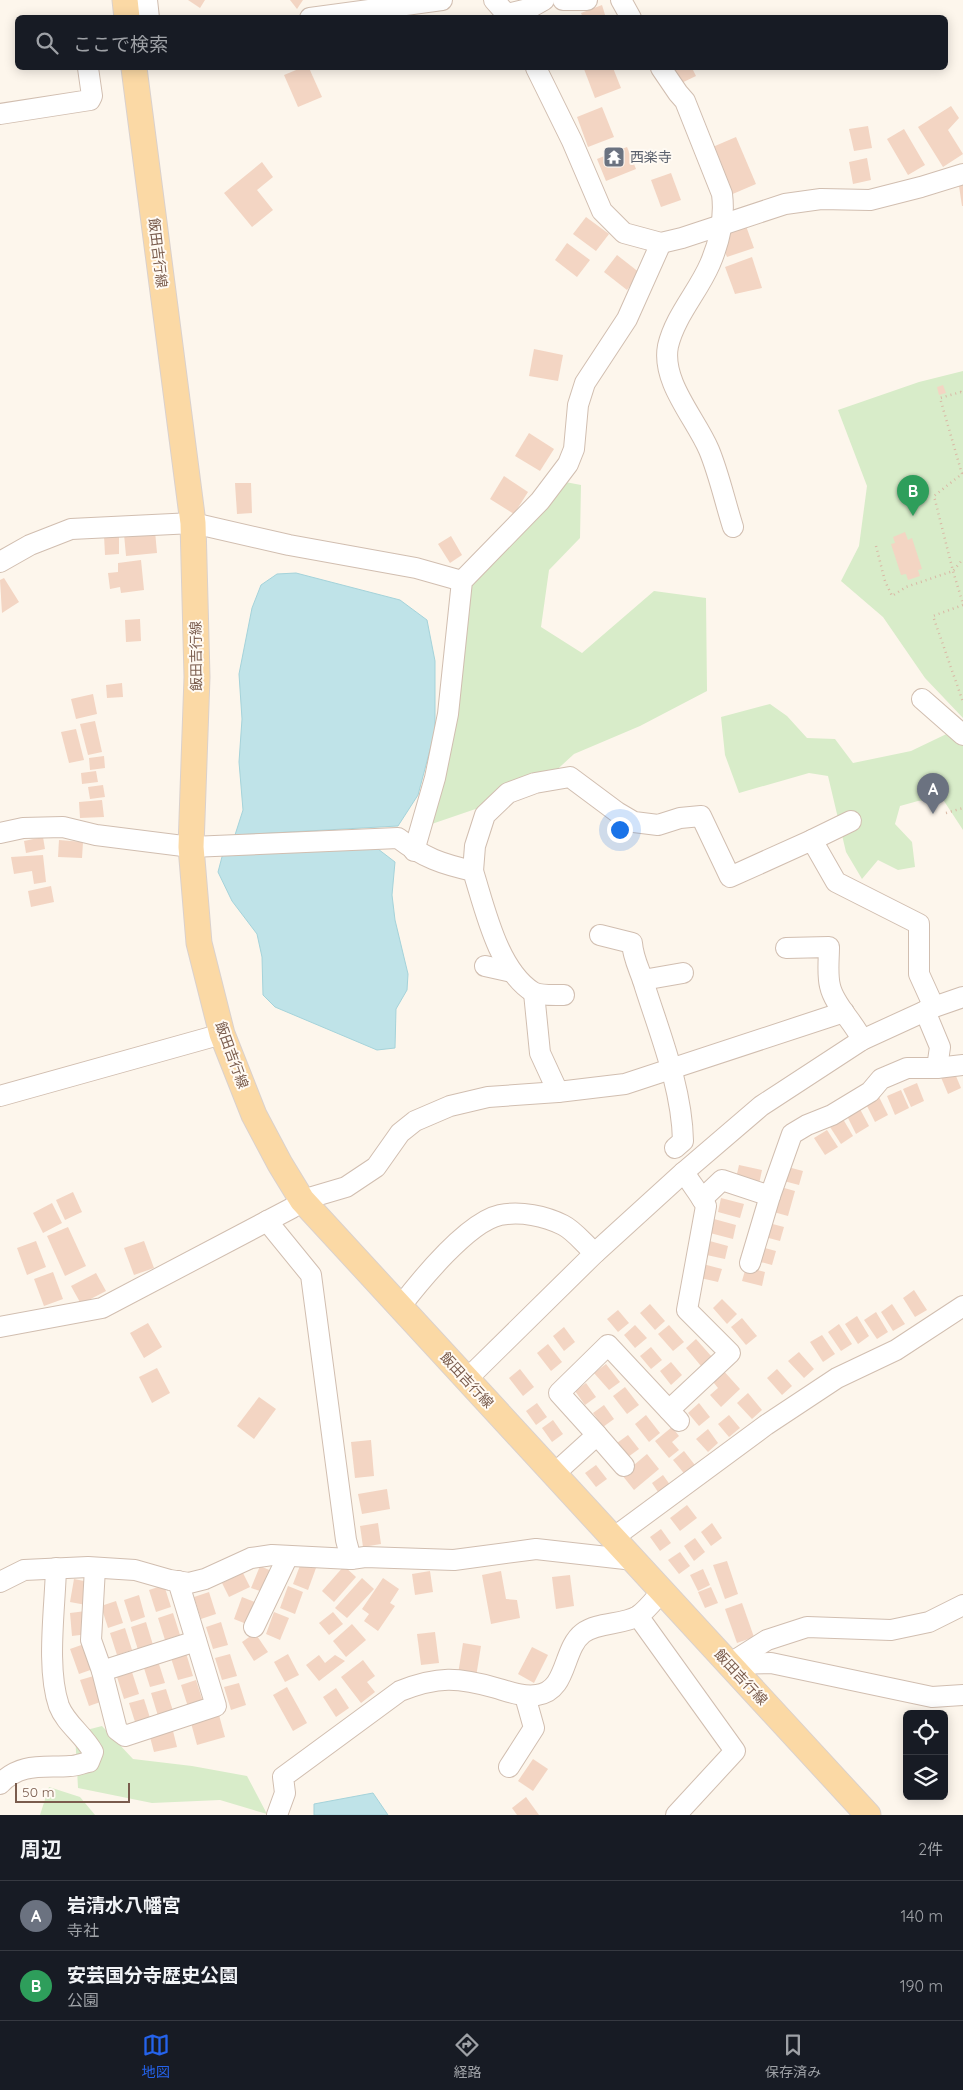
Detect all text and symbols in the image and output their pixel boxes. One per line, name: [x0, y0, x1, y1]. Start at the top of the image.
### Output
search box: [15, 15, 948, 70]
icon: search: [33, 29, 61, 57]
text: ここで検索: [73, 32, 168, 56]
temple icon: 西楽寺: [602, 145, 626, 169]
place label: 西楽寺: [630, 148, 672, 166]
street label: 飯田吉行線: [145, 217, 171, 289]
pin: B: [897, 475, 929, 516]
street label: 飯田吉行線: [186, 621, 206, 691]
pin: A: [917, 773, 949, 814]
your location: [607, 817, 633, 843]
street label: 飯田吉行線: [212, 1019, 252, 1091]
street label: 飯田吉行線: [437, 1348, 497, 1412]
street label: 飯田吉行線: [711, 1645, 771, 1709]
map controls: [903, 1710, 948, 1800]
button: locate: [903, 1710, 948, 1755]
button: layers: [903, 1755, 948, 1800]
scale bar: [15, 1780, 130, 1803]
text: 50 m: [22, 1783, 55, 1801]
text: 周辺: [20, 1836, 62, 1862]
text: 2件: [918, 1839, 943, 1859]
text: 岩清水八幡宮: [67, 1893, 181, 1917]
text: A: [31, 1906, 41, 1926]
text: 140 m: [900, 1906, 943, 1926]
text: 寺社: [67, 1920, 99, 1940]
text: 安芸国分寺歴史公園: [67, 1963, 238, 1987]
text: B: [31, 1976, 41, 1996]
text: 190 m: [900, 1976, 943, 1996]
text: 公園: [67, 1990, 99, 2010]
tab: 地図: [142, 2031, 170, 2081]
tab: 経路: [453, 2031, 481, 2081]
tab: 保存済み: [765, 2031, 821, 2081]

